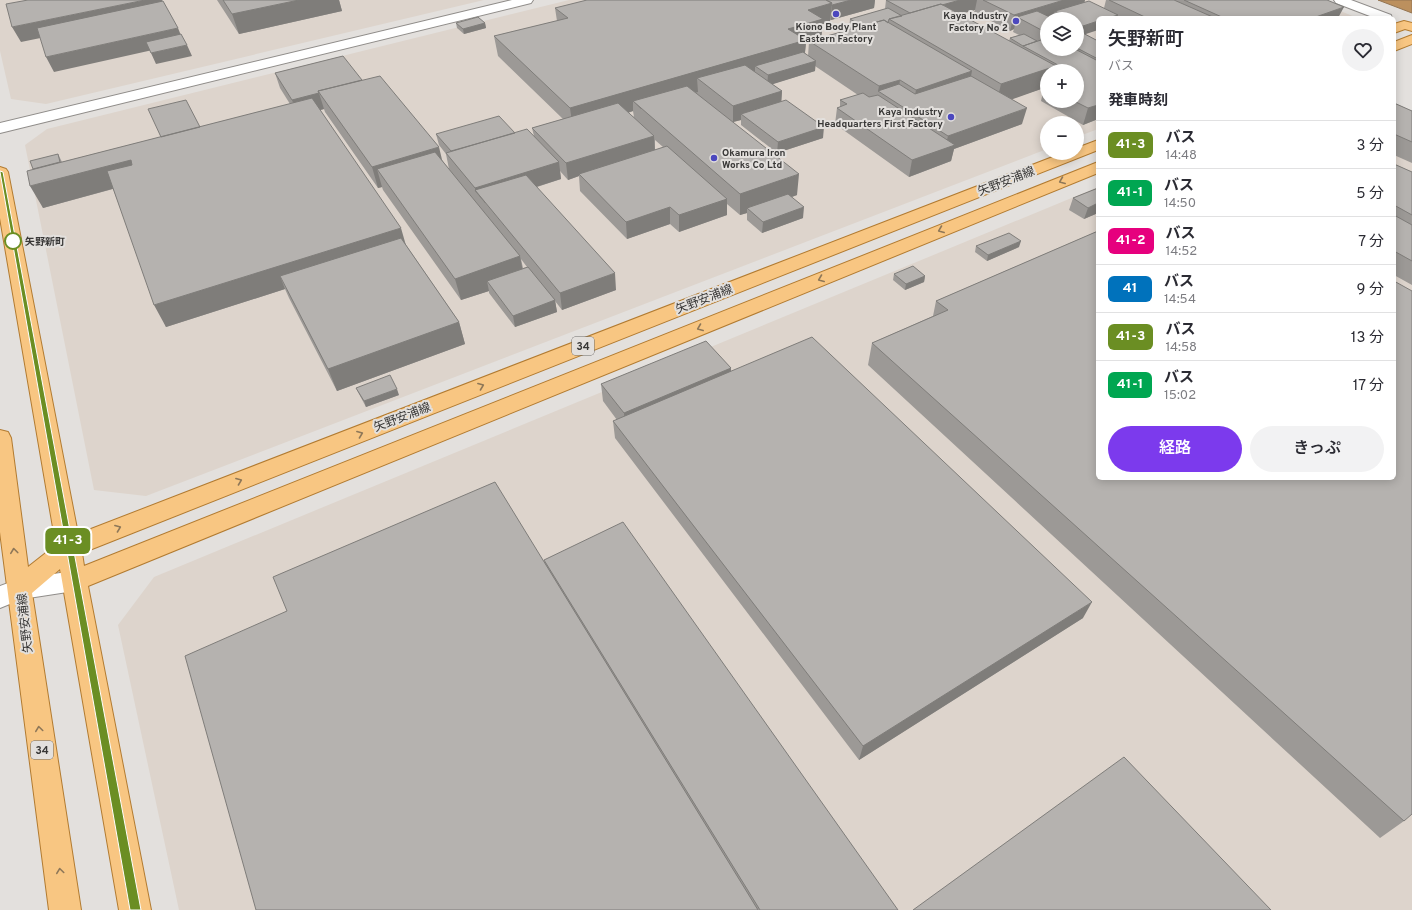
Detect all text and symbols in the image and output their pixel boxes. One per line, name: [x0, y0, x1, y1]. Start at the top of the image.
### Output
marker: Kiono Body Plant Eastern Factory: [831, 9, 841, 19]
place label: Kaya Industry Factory No 2: [943, 10, 1008, 35]
map controls: [1040, 12, 1084, 160]
button: layers: [1040, 12, 1084, 56]
marker: Kaya Industry Factory No 2: [1011, 16, 1021, 26]
place label: Kiono Body Plant Eastern Factory: [796, 21, 877, 46]
text: 矢野新町: [1108, 28, 1184, 52]
button: heart: [1342, 29, 1384, 71]
text: バス: [1108, 59, 1134, 75]
button: +: [1040, 64, 1084, 108]
text: 発車時刻: [1108, 92, 1168, 111]
place label: Kaya Industry Headquarters First Factory: [817, 106, 943, 131]
marker: Kaya Industry Headquarters First Factory: [946, 112, 956, 122]
button: −: [1040, 116, 1084, 160]
text: バス: [1165, 129, 1195, 148]
text: 41-3: [1116, 136, 1145, 153]
text: 3 分: [1356, 137, 1384, 156]
place label: Okamura Iron Works Co Ltd: [722, 147, 786, 172]
text: 14:48: [1165, 148, 1197, 164]
marker: Okamura Iron Works Co Ltd: [709, 153, 719, 163]
street label: 矢野安浦線: [975, 164, 1037, 200]
one-way arrow: [1058, 177, 1065, 185]
text: バス: [1164, 177, 1194, 196]
text: 41-1: [1117, 184, 1143, 201]
text: 5 分: [1356, 185, 1384, 204]
text: 14:50: [1164, 196, 1196, 212]
text: バス: [1166, 225, 1196, 244]
one-way arrow: [938, 226, 945, 234]
marker: 矢野新町: [4, 232, 22, 250]
text: 41-2: [1116, 232, 1146, 249]
text: 7 分: [1358, 233, 1384, 252]
place label: 矢野新町: [25, 236, 65, 249]
text: 14:52: [1166, 244, 1197, 260]
text: バス: [1164, 273, 1194, 292]
one-way arrow: [817, 274, 825, 282]
text: 41: [1123, 280, 1137, 297]
text: 9 分: [1357, 281, 1384, 300]
street label: 矢野安浦線: [673, 282, 735, 318]
text: 14:54: [1164, 292, 1196, 308]
text: バス: [1165, 321, 1195, 340]
one-way arrow: [697, 323, 704, 331]
text: 41-3: [1116, 328, 1145, 345]
text: 13 分: [1351, 329, 1384, 348]
road number: 34: [572, 337, 594, 355]
text: 14:58: [1165, 340, 1197, 356]
text: バス: [1164, 369, 1194, 388]
text: 41-1: [1117, 376, 1143, 393]
text: 17 分: [1353, 377, 1384, 396]
one-way arrow: [478, 383, 485, 391]
text: 15:02: [1164, 388, 1196, 404]
street label: 矢野安浦線: [371, 400, 433, 436]
button: 経路: [1108, 426, 1242, 472]
button: きっぷ: [1250, 426, 1384, 472]
one-way arrow: [357, 430, 364, 438]
one-way arrow: [235, 478, 243, 486]
one-way arrow: [115, 525, 122, 533]
line badge: 41-3: [40, 528, 96, 554]
text: 41-3: [53, 532, 83, 549]
one-way arrow: [10, 548, 19, 554]
street label: 矢野安浦線: [15, 592, 37, 654]
one-way arrow: [35, 726, 44, 732]
road number: 34: [31, 741, 53, 759]
one-way arrow: [56, 868, 65, 874]

